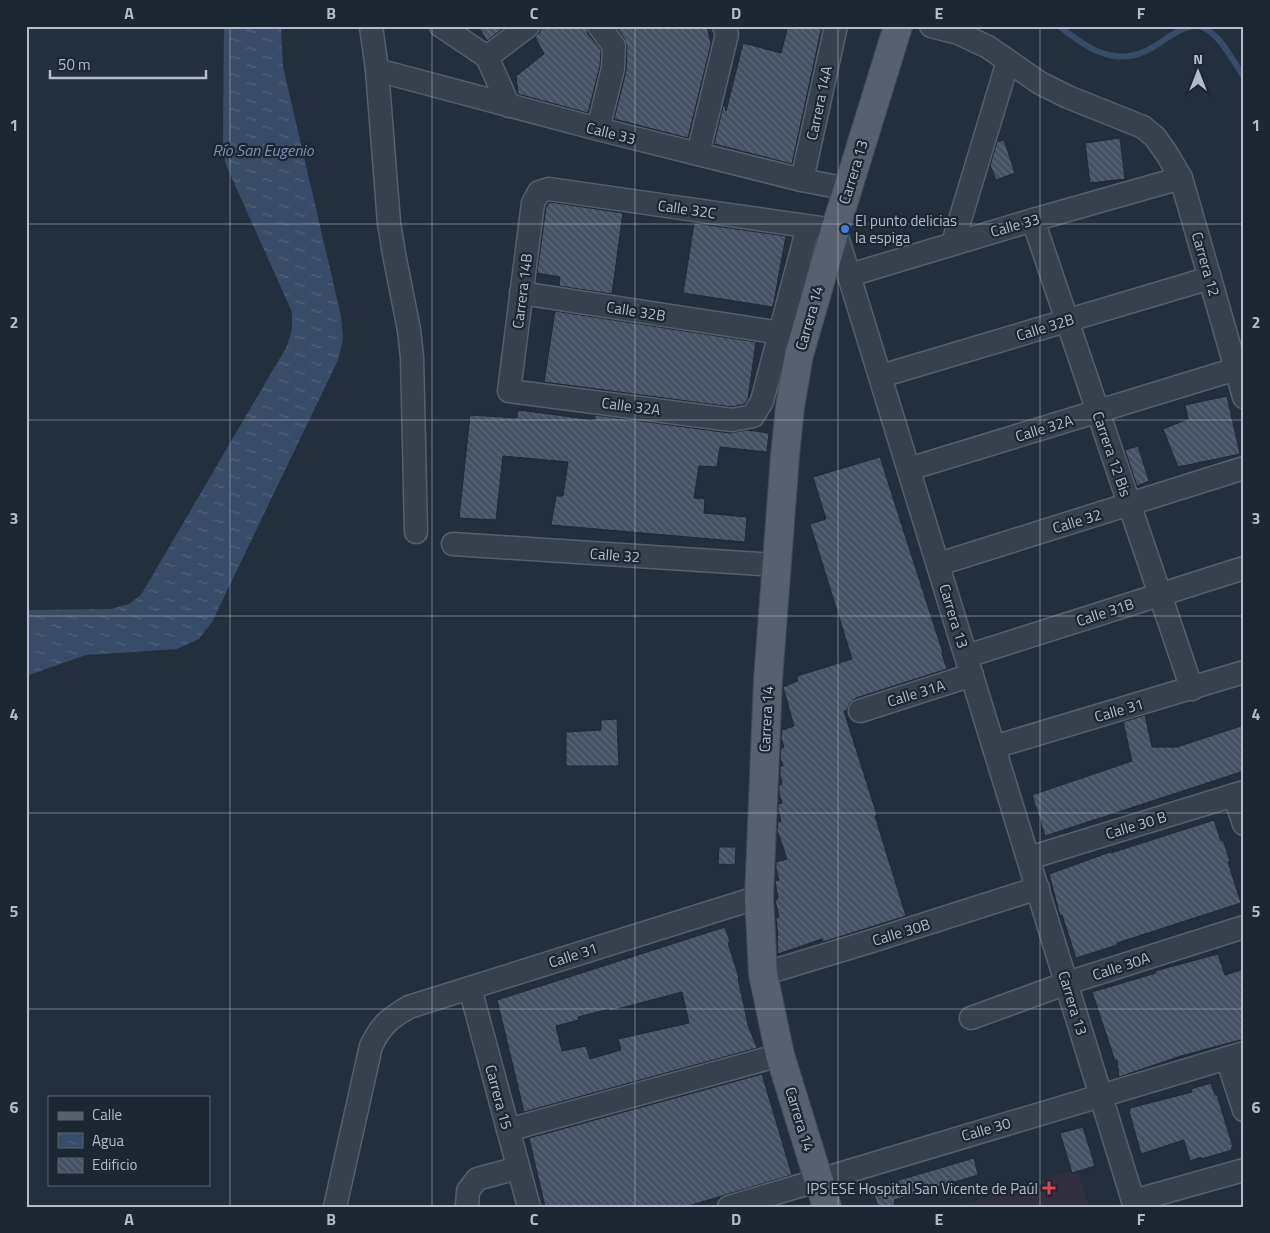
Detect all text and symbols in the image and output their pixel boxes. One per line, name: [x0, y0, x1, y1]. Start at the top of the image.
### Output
text: A: [124, 1, 134, 25]
text: B: [326, 1, 336, 25]
text: C: [530, 1, 539, 25]
text: D: [731, 1, 741, 25]
text: E: [935, 1, 944, 25]
text: F: [1137, 1, 1146, 25]
scale bar: [50, 48, 206, 80]
north arrow: [1172, 48, 1222, 98]
text: N: [1193, 48, 1203, 69]
text: 50 m: [58, 53, 91, 76]
street label: Carrera 14A: [800, 64, 838, 142]
text: 1: [10, 113, 18, 137]
text: 1: [1252, 113, 1260, 137]
street label: Calle 33: [584, 116, 638, 150]
street label: Carrera 13: [832, 137, 874, 207]
water label: Río San Eugenio: [212, 138, 315, 162]
street label: Calle 32C: [656, 194, 718, 224]
street label: Calle 33: [988, 207, 1042, 243]
place label: El punto delicias la espiga: [855, 209, 957, 249]
marker: El punto delicias la espiga: [839, 223, 851, 235]
street label: Carrera 12: [1186, 229, 1226, 299]
street label: Carrera 14B: [506, 252, 538, 330]
street label: Carrera 14: [789, 283, 829, 353]
street label: Calle 32B: [605, 295, 667, 327]
street label: Calle 32B: [1013, 307, 1077, 347]
text: 2: [10, 310, 18, 334]
text: 2: [1252, 310, 1260, 334]
street label: Calle 32A: [600, 391, 662, 421]
street label: Calle 32A: [1012, 408, 1076, 448]
street label: Carrera 12 Bis: [1087, 408, 1137, 500]
street label: Calle 32: [1050, 503, 1104, 539]
text: 3: [10, 506, 18, 530]
text: 3: [1252, 506, 1260, 530]
street label: Calle 32: [589, 542, 641, 568]
street label: Carrera 13: [933, 581, 975, 651]
street label: Calle 31B: [1073, 592, 1137, 632]
street label: Calle 31A: [884, 673, 948, 713]
street label: Carrera 14: [753, 685, 779, 753]
street label: Calle 31: [1092, 692, 1146, 728]
text: 4: [10, 702, 19, 726]
text: 4: [1252, 702, 1261, 726]
street label: Calle 30 B: [1103, 805, 1169, 845]
text: 5: [10, 899, 19, 923]
text: 5: [1252, 899, 1261, 923]
street label: Calle 30B: [869, 912, 933, 952]
street label: Calle 31: [546, 936, 600, 974]
street label: Calle 30A: [1089, 946, 1153, 986]
street label: Carrera 13: [1052, 968, 1094, 1038]
street label: Carrera 15: [479, 1062, 519, 1132]
street label: Carrera 14: [779, 1084, 821, 1154]
text: 6: [10, 1095, 19, 1119]
text: 6: [1252, 1095, 1261, 1119]
legend: [48, 1096, 210, 1186]
text: Calle: [92, 1103, 122, 1126]
street label: Calle 30: [959, 1111, 1013, 1147]
text: Agua: [92, 1129, 124, 1152]
text: Edificio: [92, 1153, 137, 1176]
place label: IPS ESE Hospital San Vicente de Paúl: [807, 1177, 1038, 1200]
marker: IPS ESE Hospital San Vicente de Paúl: [1042, 1181, 1056, 1195]
text: A: [124, 1207, 134, 1231]
text: B: [326, 1207, 336, 1231]
text: C: [530, 1207, 539, 1231]
text: D: [731, 1207, 741, 1231]
text: E: [935, 1207, 944, 1231]
text: F: [1137, 1207, 1146, 1231]

